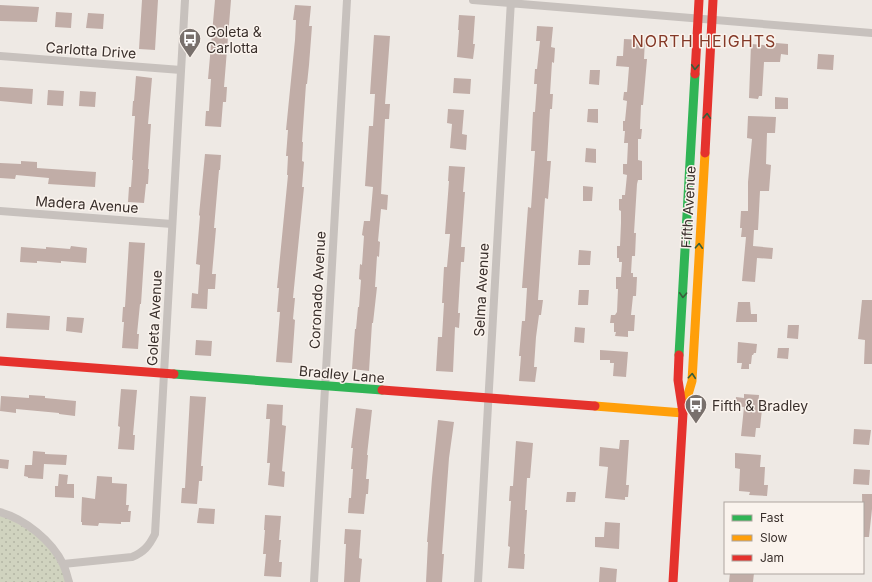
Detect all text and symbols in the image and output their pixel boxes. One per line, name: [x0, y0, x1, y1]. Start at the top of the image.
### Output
place label: Goleta & Carlotta: [206, 23, 262, 56]
bus stop icon: Goleta & Carlotta: [177, 26, 203, 59]
district label: NORTH HEIGHTS: [632, 31, 776, 51]
street label: Carlotta Drive: [45, 38, 137, 62]
one-way arrow: [691, 64, 700, 70]
one-way arrow: [702, 113, 711, 119]
street label: Fifth Avenue: [677, 165, 699, 249]
street label: Madera Avenue: [35, 192, 139, 216]
street label: Coronado Avenue: [305, 230, 329, 350]
street label: Selma Avenue: [470, 243, 492, 337]
one-way arrow: [695, 243, 704, 249]
street label: Goleta Avenue: [143, 270, 165, 366]
one-way arrow: [678, 292, 687, 298]
street label: Bradley Lane: [298, 362, 386, 386]
one-way arrow: [687, 373, 696, 379]
bus stop icon: Fifth & Bradley: [683, 392, 709, 425]
place label: Fifth & Bradley: [712, 397, 808, 414]
legend: [724, 502, 864, 574]
text: Fast: [760, 510, 784, 525]
text: Slow: [760, 530, 788, 545]
text: Jam: [760, 550, 784, 565]

